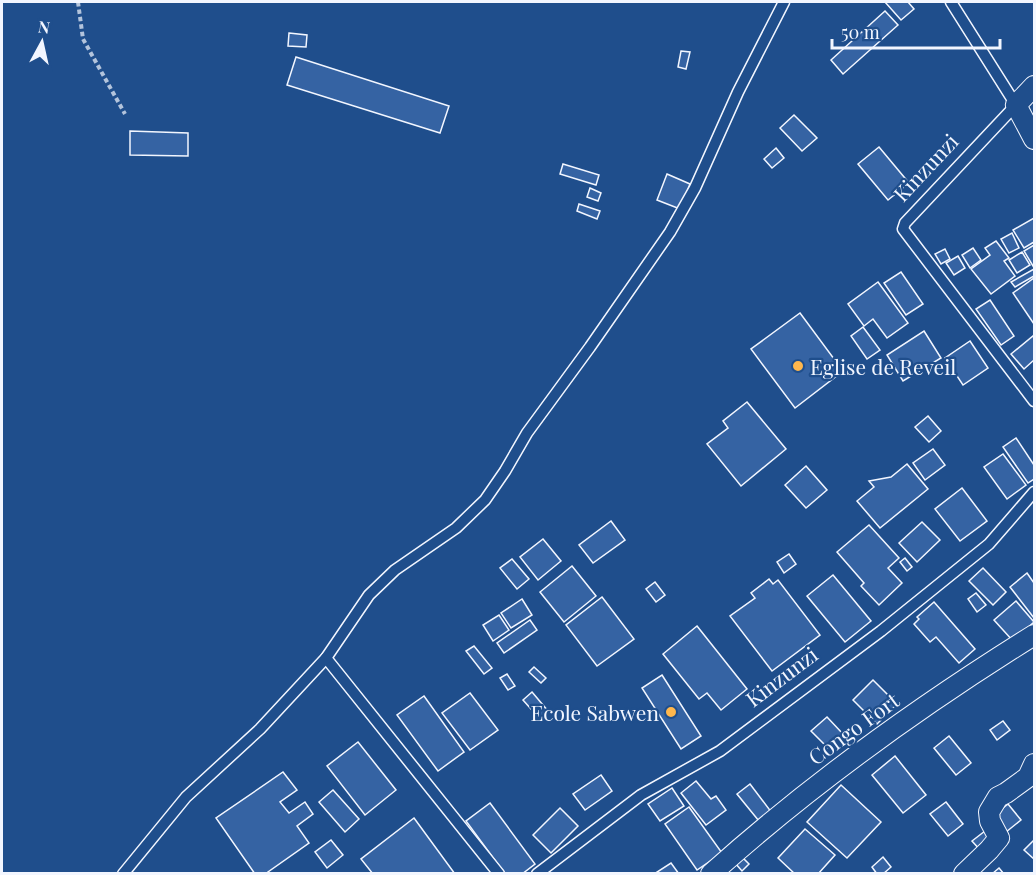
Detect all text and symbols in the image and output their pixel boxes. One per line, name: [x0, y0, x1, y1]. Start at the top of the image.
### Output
north arrow: [12, 12, 72, 72]
scale bar: [832, 12, 1000, 50]
text: N: [37, 15, 52, 38]
text: 50 m: [841, 20, 880, 44]
street label: Kinzunzi: [886, 127, 964, 207]
place label: Eglise de Reveil: [810, 352, 956, 380]
marker: Eglise de Reveil: [791, 359, 805, 373]
street label: Kinzunzi: [739, 640, 823, 712]
street label: Congo Fort: [802, 685, 904, 770]
place label: Ecole Sabwen: [530, 698, 659, 726]
marker: Ecole Sabwen: [664, 705, 678, 719]

